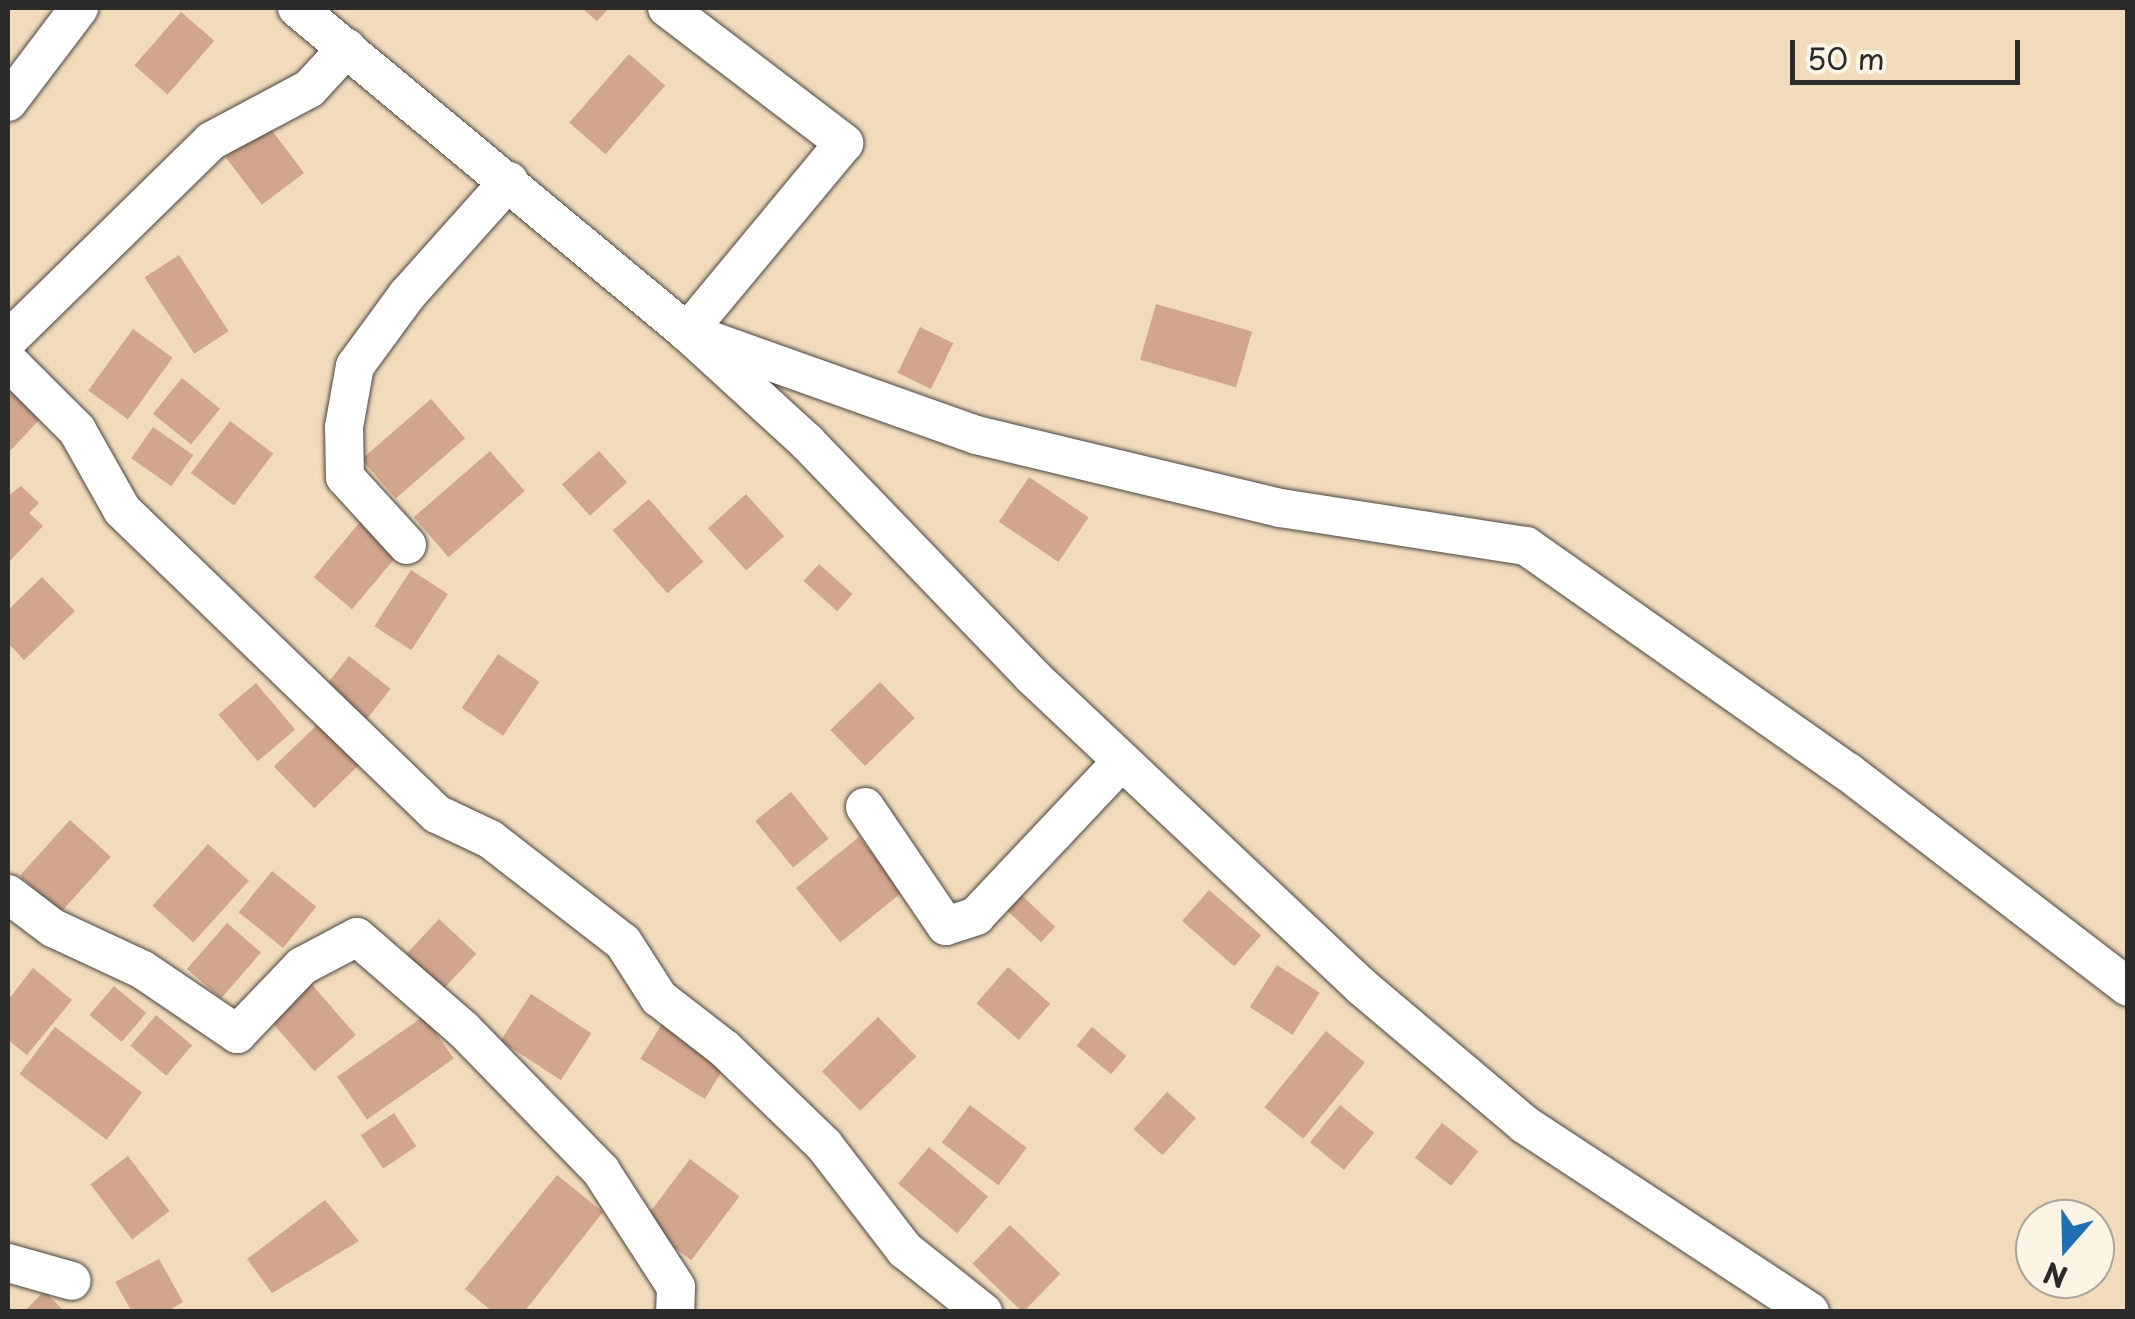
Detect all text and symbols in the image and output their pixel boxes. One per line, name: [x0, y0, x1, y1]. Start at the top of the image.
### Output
scale bar: [1795, 20, 2025, 82]
text: 50 m: [1807, 35, 1885, 80]
north arrow: [2015, 1199, 2115, 1299]
text: N: [2037, 1252, 2073, 1300]

